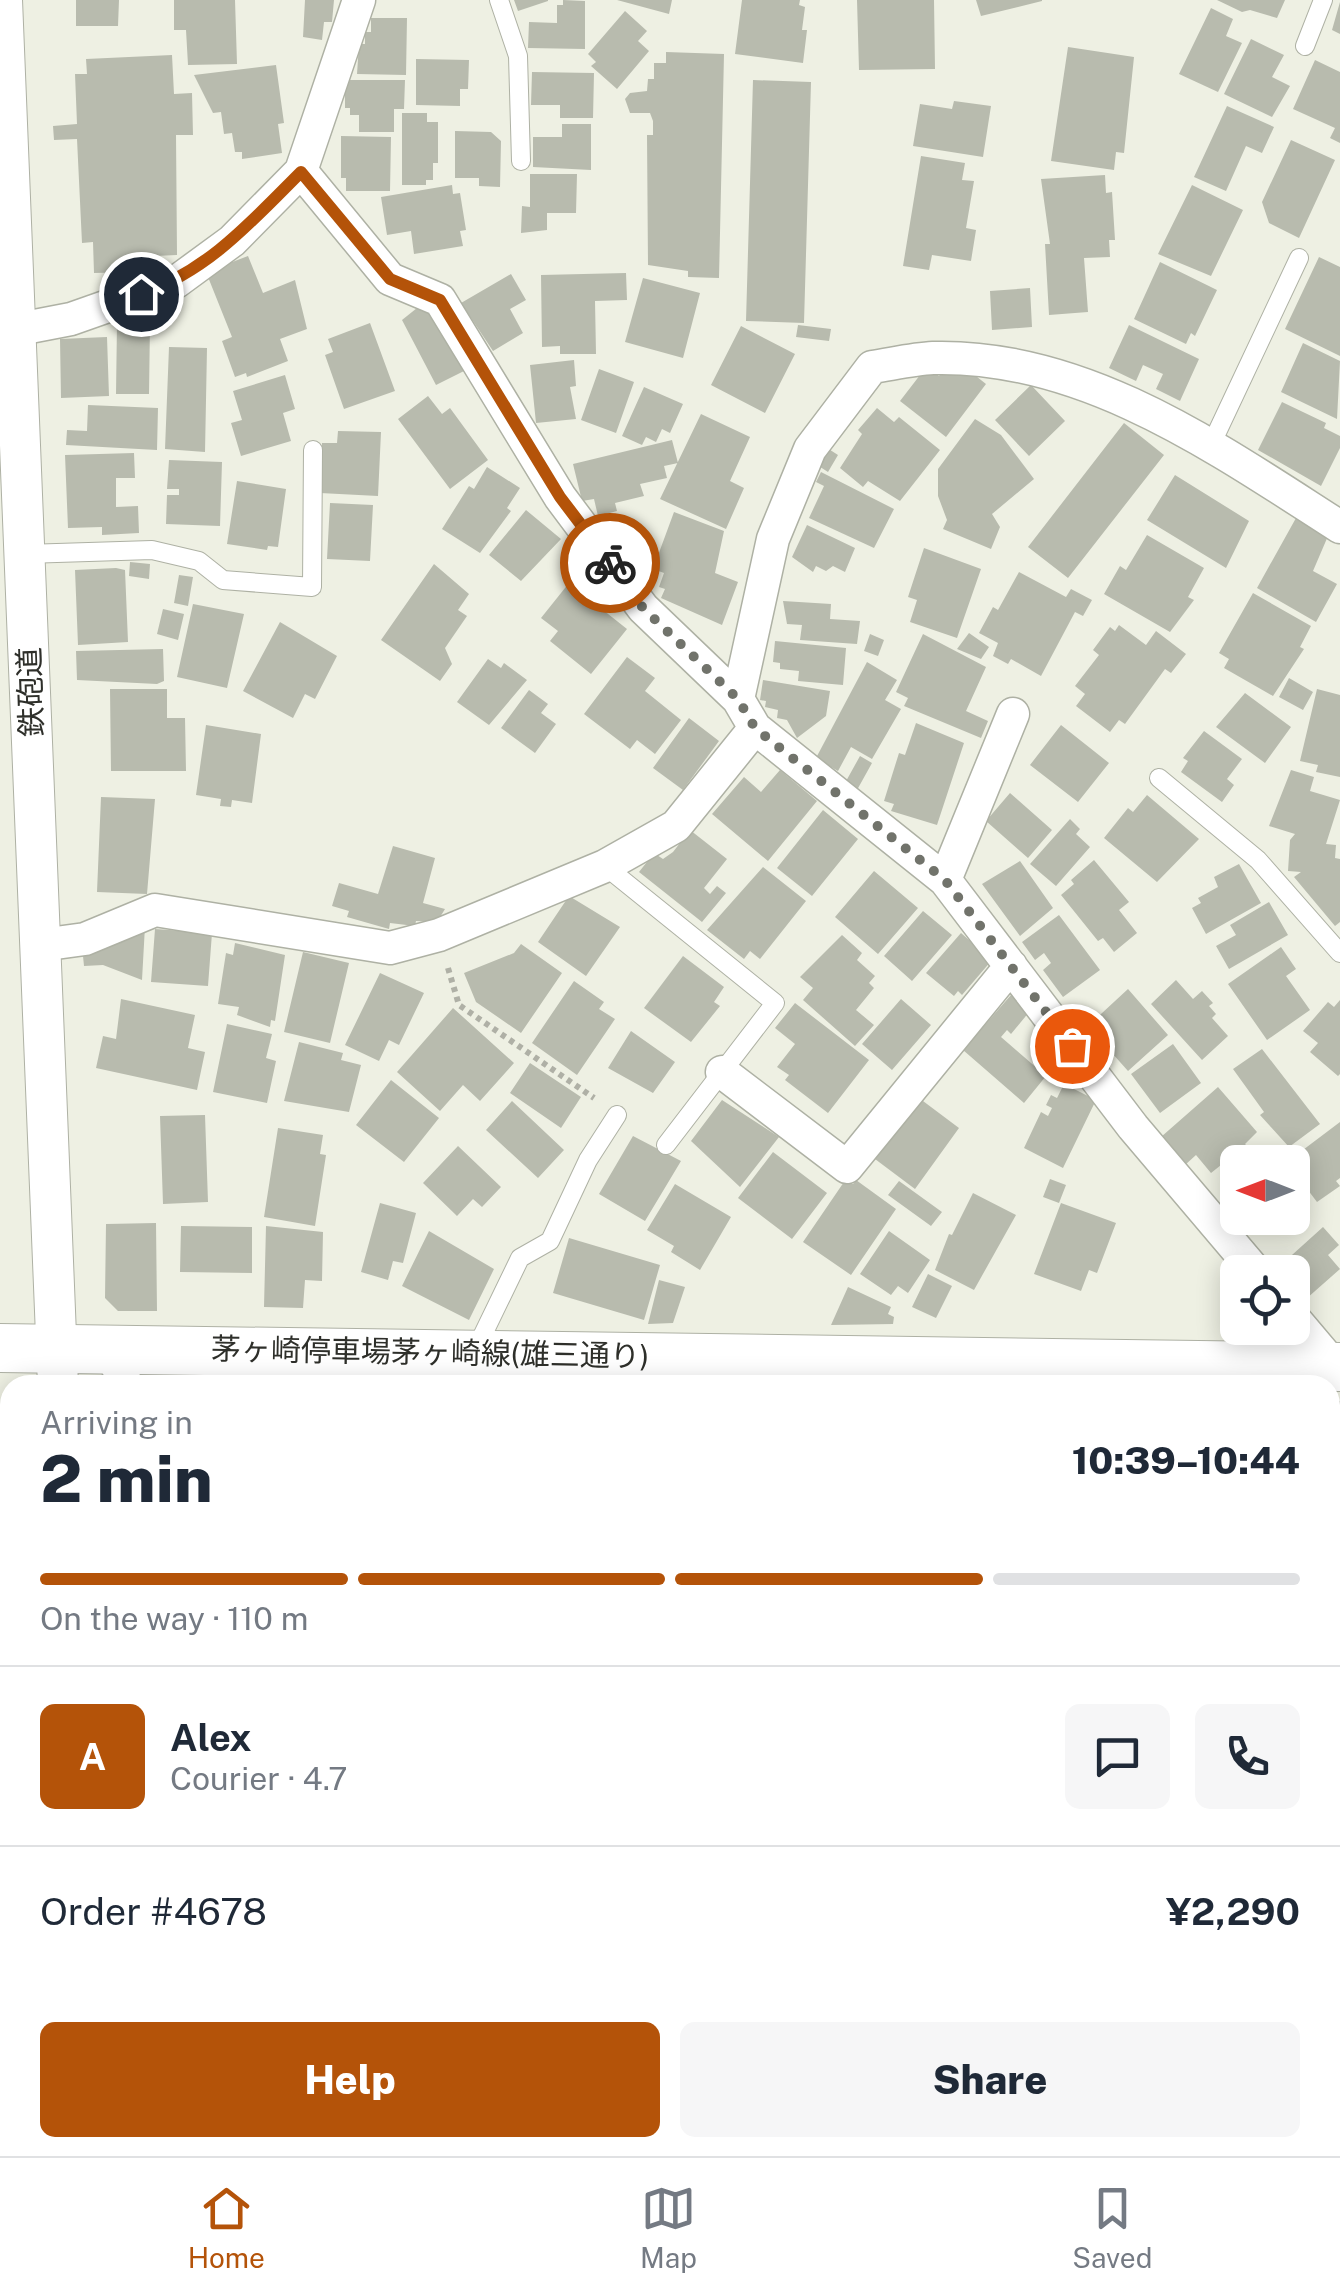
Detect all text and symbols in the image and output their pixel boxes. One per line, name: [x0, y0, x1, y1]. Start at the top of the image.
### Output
pin: [99, 252, 184, 337]
icon: home: [114, 267, 169, 322]
courier: [560, 513, 660, 613]
icon: bike: [583, 536, 638, 591]
street label: 鉄砲道: [10, 646, 50, 738]
pin: [1030, 1004, 1115, 1089]
icon: bag: [1045, 1019, 1100, 1074]
north arrow: [1220, 1145, 1310, 1235]
map controls: [1220, 1145, 1310, 1345]
button: locate: [1220, 1255, 1310, 1345]
street label: 茅ヶ崎停車場茅ヶ崎線(雄三通り): [211, 1330, 649, 1374]
text: Arriving in: [40, 1404, 193, 1441]
text: 10:39–10:44: [1072, 1438, 1300, 1483]
text: 2 min: [40, 1440, 213, 1517]
text: On the way · 110 m: [40, 1600, 308, 1637]
button: chat: [1065, 1704, 1170, 1809]
button: phone: [1195, 1704, 1300, 1809]
text: Alex: [170, 1715, 252, 1760]
text: A: [79, 1734, 106, 1779]
text: Courier · 4.7: [170, 1760, 347, 1797]
text: Order #4678: [40, 1889, 267, 1934]
text: ¥2,290: [1166, 1889, 1300, 1934]
button: Help: [40, 2022, 660, 2137]
button: Share: [680, 2022, 1300, 2137]
tab: Home: [188, 2181, 265, 2274]
tab: Map: [640, 2181, 697, 2274]
tab: Saved: [1072, 2181, 1152, 2274]

